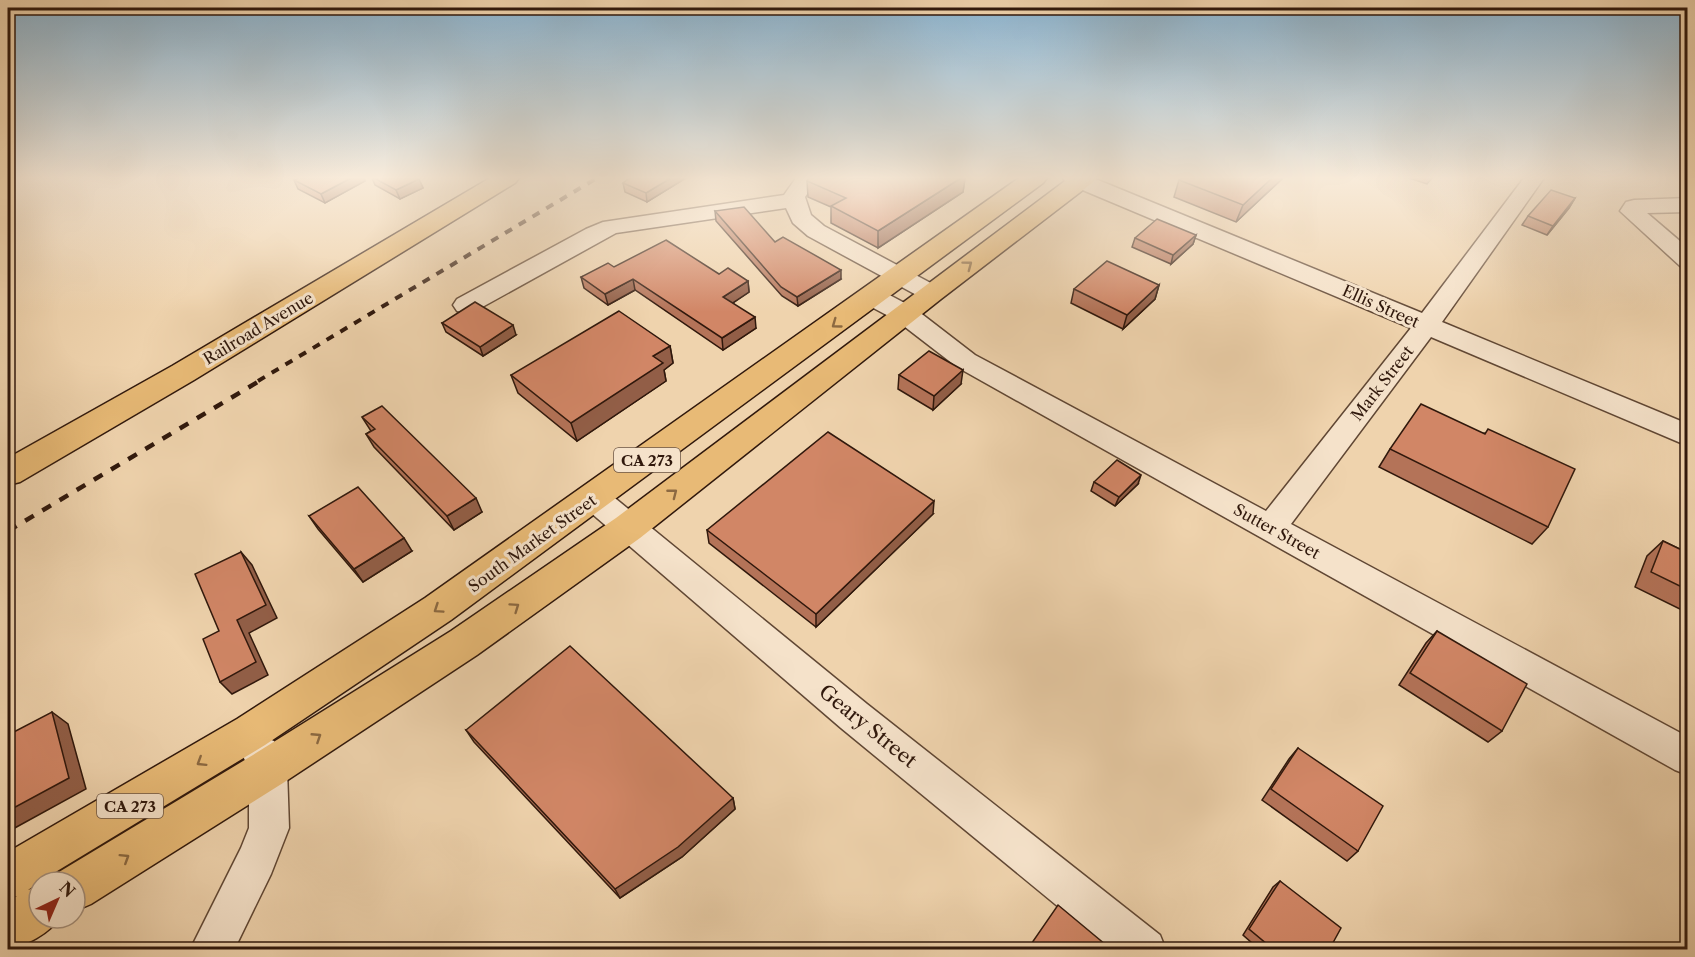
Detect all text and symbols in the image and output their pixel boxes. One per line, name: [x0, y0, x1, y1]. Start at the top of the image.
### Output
one-way arrow: [961, 262, 972, 273]
street label: Ellis Street: [1339, 280, 1423, 332]
street label: Railroad Avenue: [199, 287, 317, 369]
one-way arrow: [831, 317, 842, 328]
street label: Mark Street: [1346, 341, 1418, 425]
road number: CA 273: [614, 448, 680, 472]
one-way arrow: [667, 489, 678, 500]
street label: South Market Street: [464, 490, 600, 596]
street label: Sutter Street: [1230, 499, 1324, 563]
one-way arrow: [434, 602, 445, 613]
one-way arrow: [509, 603, 520, 614]
street label: Geary Street: [814, 679, 922, 773]
one-way arrow: [310, 733, 321, 744]
one-way arrow: [197, 755, 207, 767]
road number: CA 273: [97, 794, 163, 818]
one-way arrow: [119, 853, 129, 865]
north arrow: [27, 870, 87, 930]
text: N: [55, 877, 79, 901]

